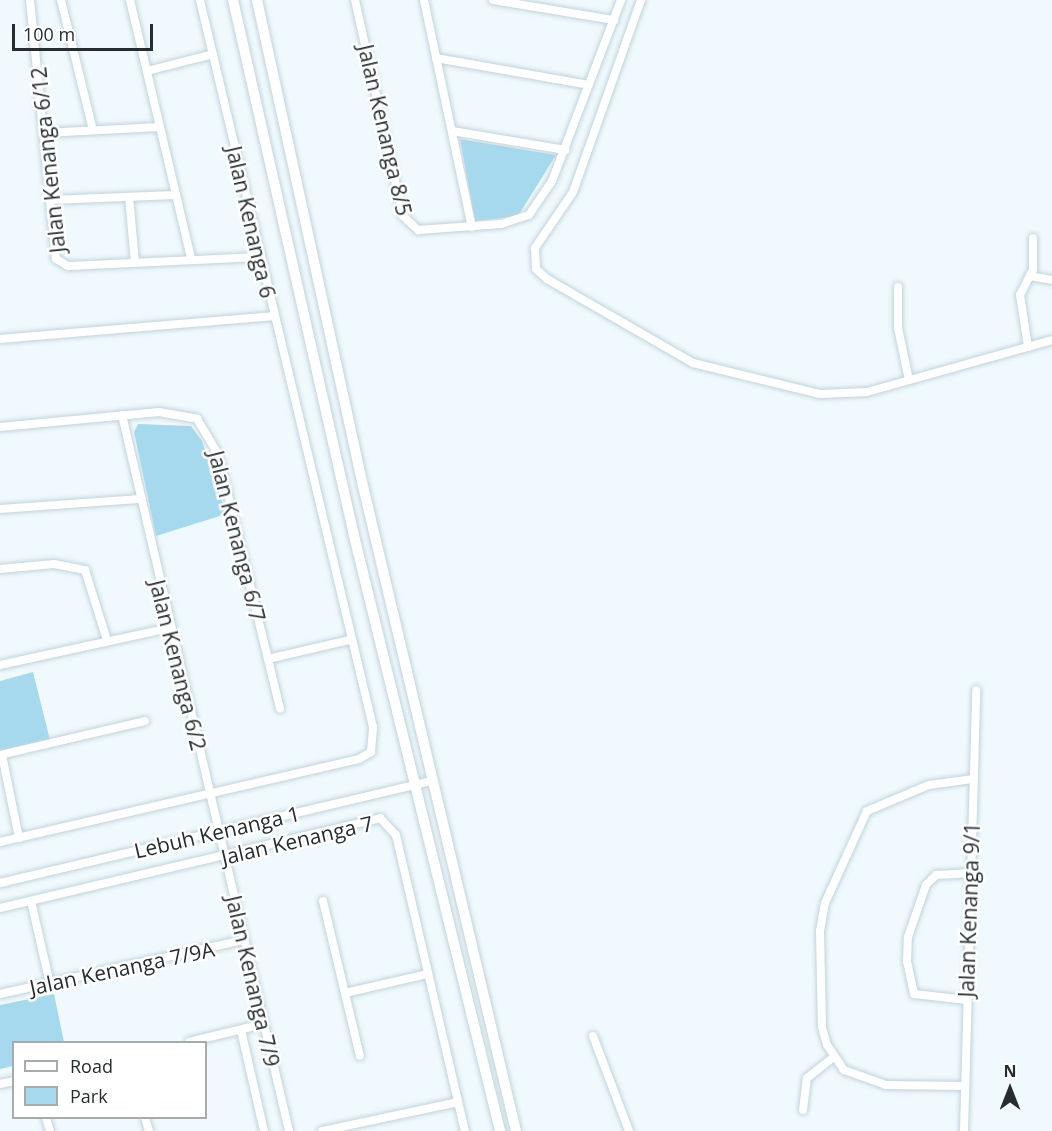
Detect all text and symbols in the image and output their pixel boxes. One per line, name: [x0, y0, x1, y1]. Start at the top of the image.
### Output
scale bar: [15, 12, 156, 50]
text: 100 m: [23, 22, 75, 46]
street label: Jalan Kenanga 8/5: [353, 42, 417, 218]
street label: Jalan Kenanga 6/12: [26, 66, 70, 254]
street label: Jalan Kenanga 6: [221, 144, 281, 300]
street label: Jalan Kenanga 6/7: [204, 448, 270, 624]
street label: Jalan Kenanga 6/2: [145, 577, 211, 753]
street label: Lebuh Kenanga 1: [132, 801, 302, 863]
street label: Jalan Kenanga 7: [219, 810, 375, 870]
street label: Jalan Kenanga 9/1: [953, 822, 985, 998]
street label: Jalan Kenanga 7/9: [221, 893, 285, 1069]
street label: Jalan Kenanga 7/9A: [27, 936, 217, 1000]
legend: [12, 1041, 207, 1119]
text: Road: [70, 1054, 113, 1078]
north arrow: [980, 1059, 1040, 1119]
text: N: [1003, 1060, 1017, 1082]
text: Park: [70, 1084, 108, 1108]

